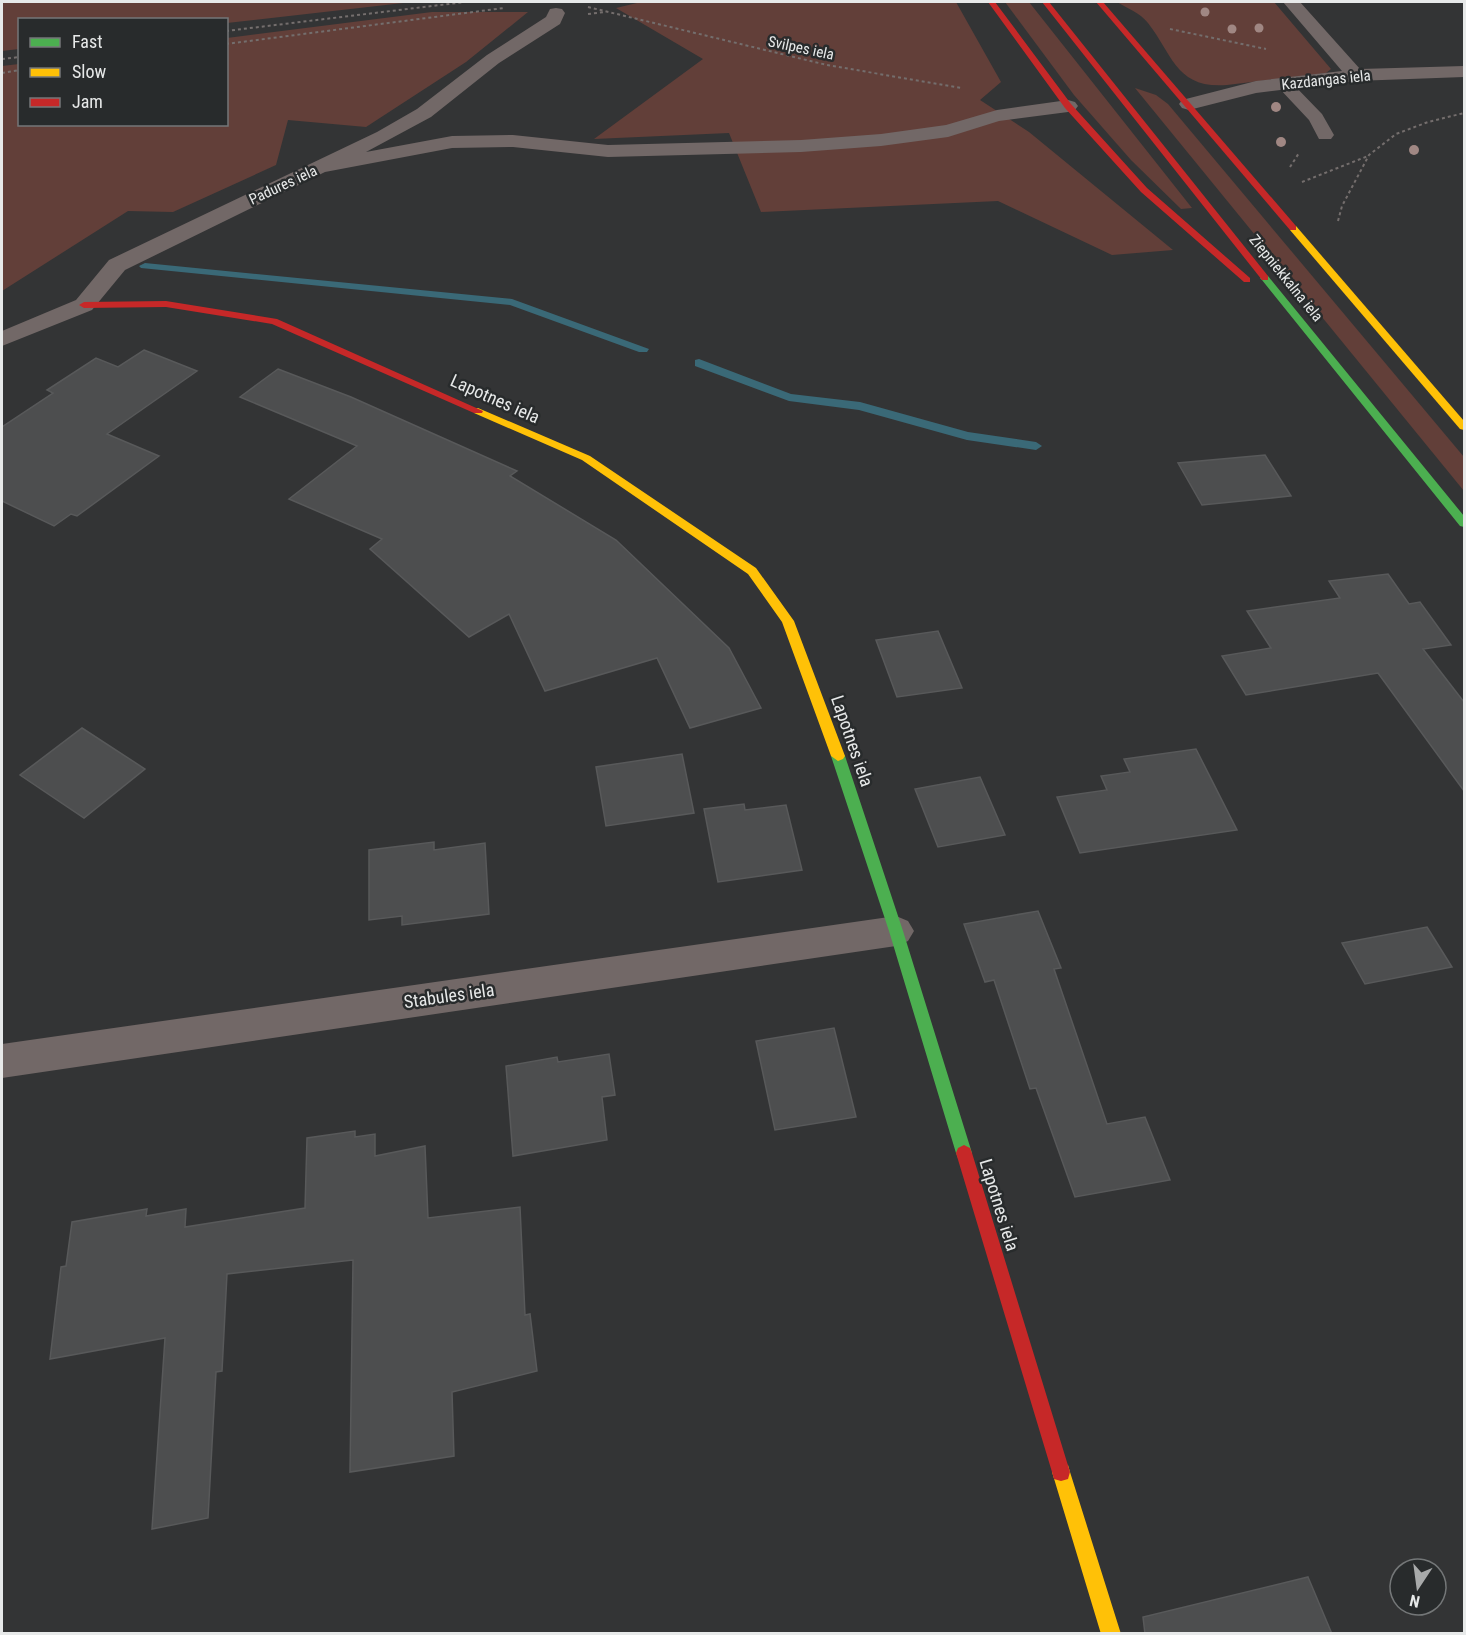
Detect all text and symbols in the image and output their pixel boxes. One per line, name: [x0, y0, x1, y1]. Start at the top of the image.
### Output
legend: [18, 18, 228, 126]
text: Fast: [72, 31, 103, 52]
street label: Svilpes iela: [766, 32, 836, 64]
text: Slow: [72, 61, 107, 82]
street label: Kazdangas iela: [1280, 66, 1372, 94]
text: Jam: [72, 91, 103, 112]
street label: Padures iela: [246, 161, 320, 209]
street label: Ziepniekkalna iela: [1245, 231, 1327, 325]
street label: Lapotnes iela: [447, 370, 543, 428]
street label: Lapotnes iela: [827, 692, 878, 789]
street label: Stabules iela: [402, 979, 495, 1012]
street label: Lapotnes iela: [976, 1156, 1023, 1253]
north arrow: [1388, 1557, 1448, 1617]
text: N: [1408, 1591, 1422, 1611]

